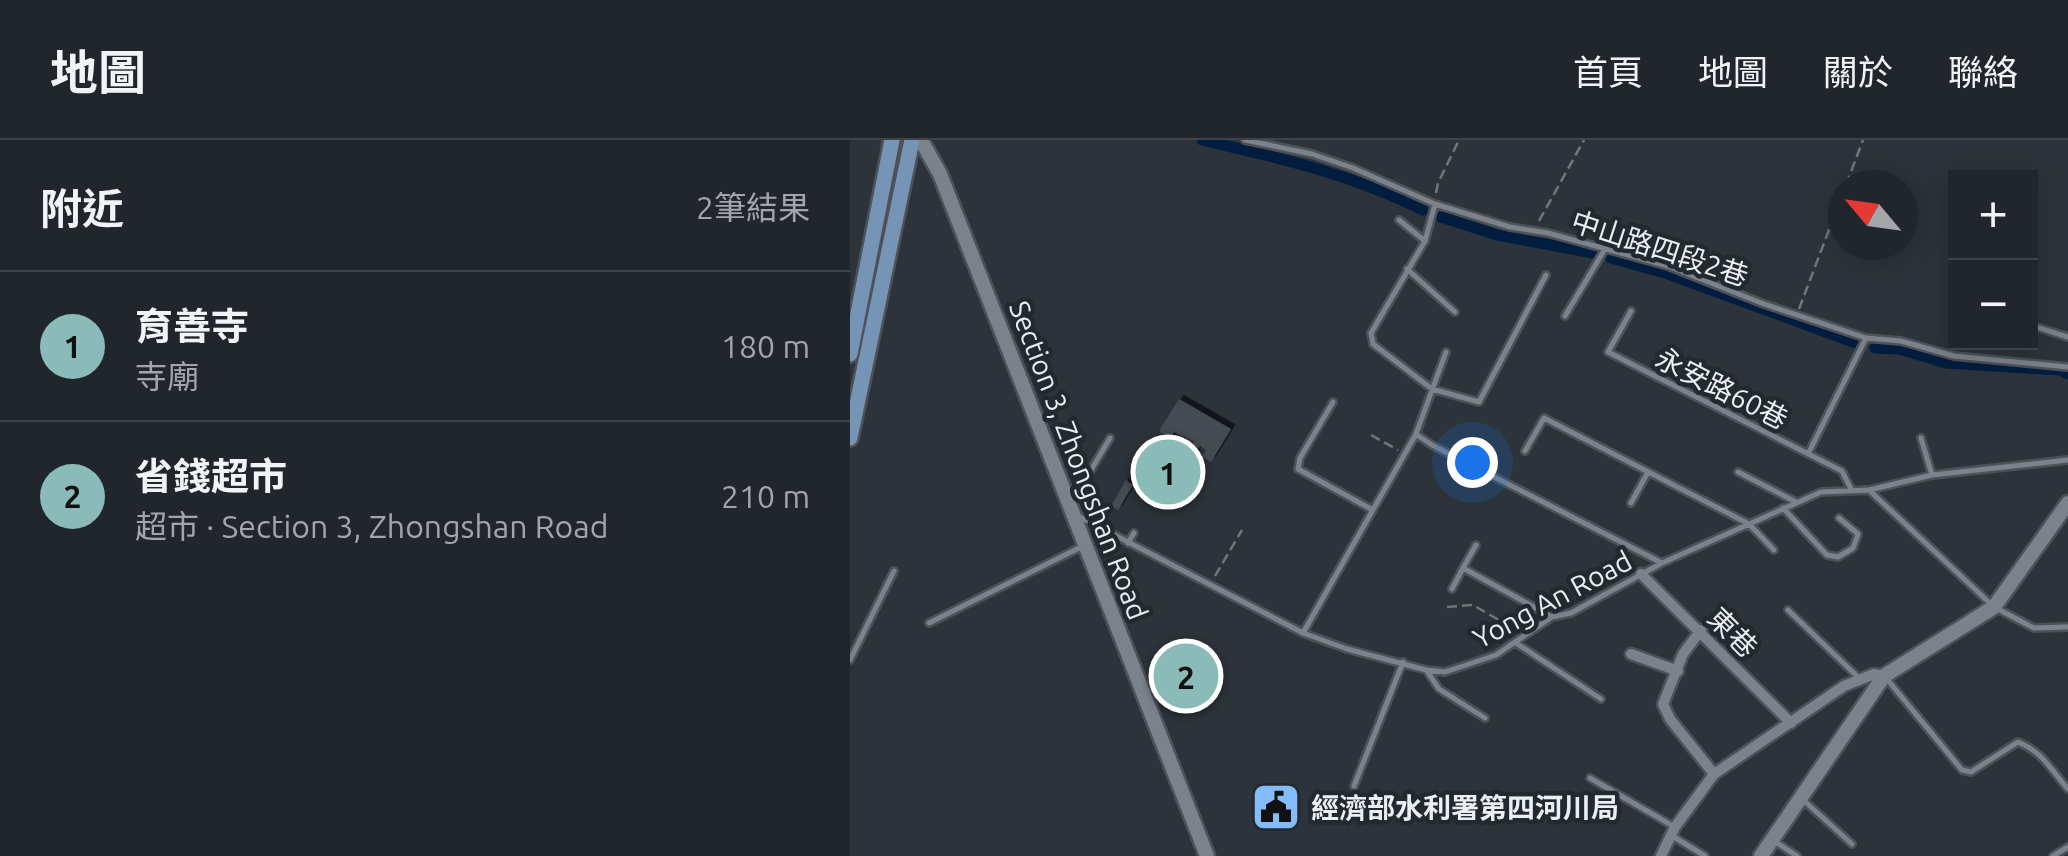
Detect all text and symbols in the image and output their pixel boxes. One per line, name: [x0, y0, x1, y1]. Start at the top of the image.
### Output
text: 地圖: [50, 45, 146, 99]
text: 首頁: [1573, 52, 1643, 92]
text: 地圖: [1698, 52, 1768, 92]
text: 關於: [1823, 52, 1893, 92]
text: 聯絡: [1948, 52, 2018, 92]
north arrow: [1828, 170, 1918, 260]
map controls: [1948, 170, 2038, 350]
button: +: [1948, 170, 2038, 260]
text: 附近: [40, 185, 124, 232]
text: 2筆結果: [696, 189, 810, 225]
street label: 中山路四段2巷: [1568, 205, 1752, 291]
button: −: [1948, 260, 2038, 350]
street label: Section 3, Zhongshan Road: [1004, 296, 1154, 624]
text: 育善寺: [135, 305, 249, 347]
text: 1: [63, 328, 82, 364]
text: 180 m: [721, 328, 810, 364]
street label: 永安路60巷: [1651, 342, 1793, 434]
text: 寺廟: [135, 358, 199, 394]
pin: 1: [1136, 434, 1200, 510]
your location: [1447, 437, 1498, 488]
text: 省錢超市: [135, 455, 287, 497]
text: 2: [63, 478, 82, 514]
text: 210 m: [721, 478, 810, 514]
text: 超市 · Section 3, Zhongshan Road: [135, 508, 609, 544]
street label: Yong An Road: [1467, 544, 1637, 654]
street label: 東巷: [1702, 601, 1764, 663]
pin: 2: [1154, 638, 1218, 714]
public building icon: 經濟部水利署第四河川局: [1250, 781, 1302, 833]
place label: 經濟部水利署第四河川局: [1311, 792, 1619, 823]

